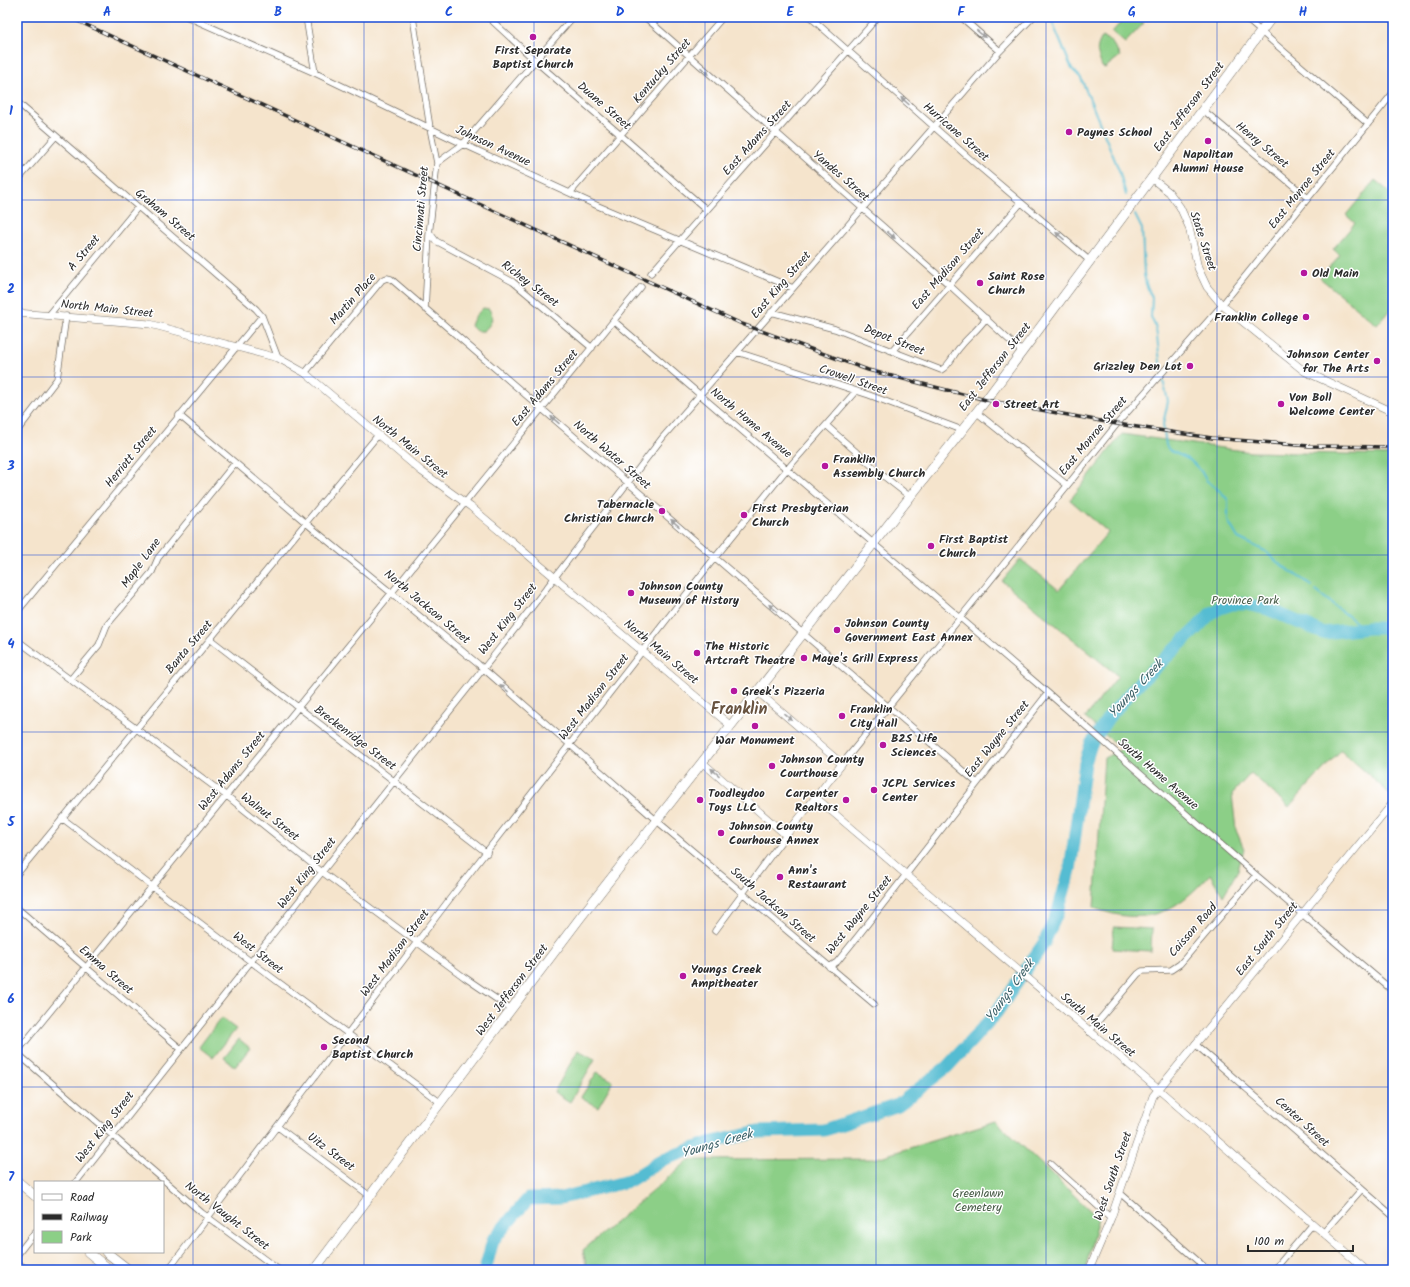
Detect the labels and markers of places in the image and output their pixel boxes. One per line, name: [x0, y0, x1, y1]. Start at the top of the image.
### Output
marker: First Separate Baptist Church: [528, 32, 538, 42]
place label: First Separate Baptist Church: [492, 41, 574, 74]
place label: Paynes School: [1077, 123, 1153, 142]
marker: Paynes School: [1064, 127, 1074, 137]
marker: Napolitan Alumni House: [1203, 136, 1213, 146]
place label: Napolitan Alumni House: [1172, 145, 1244, 178]
place label: Old Main: [1312, 264, 1359, 283]
place label: Saint Rose Church: [988, 267, 1045, 300]
marker: Old Main: [1299, 268, 1309, 278]
marker: Saint Rose Church: [975, 278, 985, 288]
place label: Franklin College: [1214, 308, 1298, 327]
marker: Franklin College: [1301, 312, 1311, 322]
place label: Johnson Center for The Arts: [1286, 345, 1370, 378]
marker: Johnson Center for The Arts: [1372, 356, 1382, 366]
place label: Grizzley Den Lot: [1093, 357, 1183, 376]
marker: Grizzley Den Lot: [1185, 361, 1195, 371]
place label: Von Boll Welcome Center: [1289, 388, 1375, 421]
place label: Street Art: [1004, 395, 1060, 414]
marker: Street Art: [991, 399, 1001, 409]
marker: Von Boll Welcome Center: [1276, 399, 1286, 409]
place label: Franklin Assembly Church: [833, 450, 926, 483]
marker: Franklin Assembly Church: [820, 461, 830, 471]
place label: Tabernacle Christian Church: [564, 495, 654, 528]
place label: First Presbyterian Church: [752, 499, 849, 532]
marker: Tabernacle Christian Church: [657, 506, 667, 516]
marker: First Presbyterian Church: [739, 510, 749, 520]
place label: First Baptist Church: [939, 530, 1009, 563]
marker: First Baptist Church: [926, 541, 936, 551]
place label: Johnson County Museum of History: [639, 577, 740, 610]
marker: Johnson County Museum of History: [626, 588, 636, 598]
place label: Johnson County Government East Annex: [845, 614, 973, 647]
marker: Johnson County Government East Annex: [832, 625, 842, 635]
place label: The Historic Artcraft Theatre: [705, 637, 795, 670]
marker: The Historic Artcraft Theatre: [692, 648, 702, 658]
place label: Maye's Grill Express: [812, 649, 918, 668]
marker: Maye's Grill Express: [799, 653, 809, 663]
place label: Greek's Pizzeria: [742, 682, 825, 701]
marker: Greek's Pizzeria: [729, 686, 739, 696]
place label: Franklin City Hall: [850, 700, 898, 733]
marker: Franklin City Hall: [837, 711, 847, 721]
marker: War Monument: [750, 721, 760, 731]
place label: B2S Life Sciences: [891, 729, 938, 762]
place label: War Monument: [715, 731, 795, 750]
marker: B2S Life Sciences: [878, 740, 888, 750]
place label: Johnson County Courthouse: [780, 750, 865, 783]
marker: Johnson County Courthouse: [767, 761, 777, 771]
place label: JCPL Services Center: [882, 774, 956, 807]
place label: Toodleydoo Toys LLC: [708, 784, 765, 817]
place label: Carpenter Realtors: [786, 784, 839, 817]
marker: JCPL Services Center: [869, 785, 879, 795]
marker: Toodleydoo Toys LLC: [695, 795, 705, 805]
marker: Carpenter Realtors: [841, 795, 851, 805]
place label: Johnson County Courhouse Annex: [729, 817, 819, 850]
marker: Johnson County Courhouse Annex: [716, 828, 726, 838]
place label: Ann's Restaurant: [788, 861, 847, 894]
marker: Ann's Restaurant: [775, 872, 785, 882]
place label: Youngs Creek Ampitheater: [691, 960, 762, 993]
marker: Youngs Creek Ampitheater: [678, 971, 688, 981]
place label: Second Baptist Church: [332, 1031, 413, 1064]
marker: Second Baptist Church: [319, 1042, 329, 1052]

